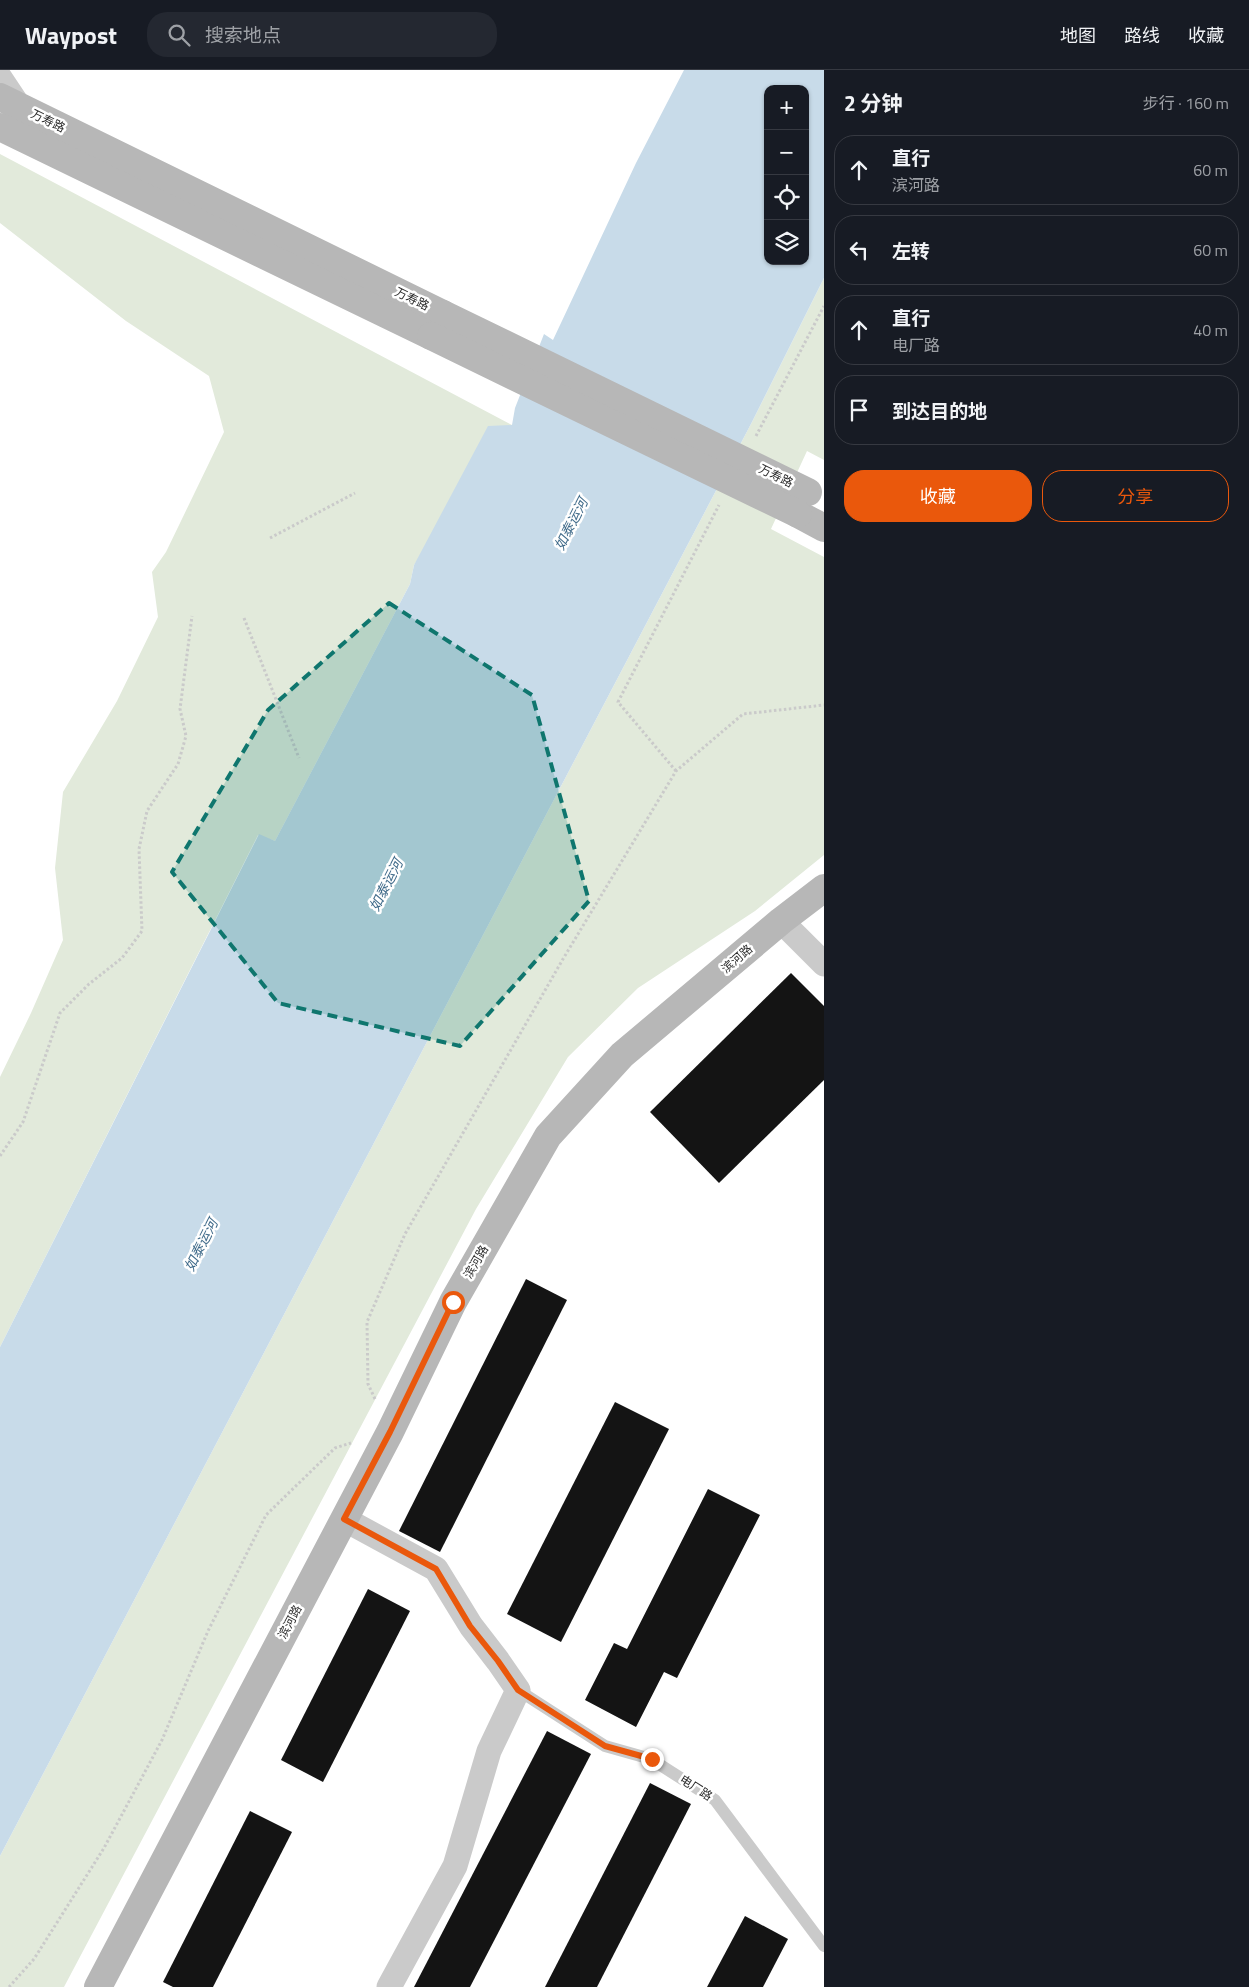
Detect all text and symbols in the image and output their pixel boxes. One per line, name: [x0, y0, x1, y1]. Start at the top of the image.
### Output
search box: [147, 12, 497, 57]
text: Waypost: [25, 17, 117, 53]
text: 搜索地点: [205, 20, 281, 49]
icon: search: [165, 21, 193, 49]
text: 地图: [1060, 22, 1096, 49]
text: 路线: [1124, 22, 1160, 49]
text: 收藏: [1188, 22, 1224, 49]
map controls: [764, 85, 809, 265]
button: +: [764, 85, 809, 130]
text: 2 分钟: [844, 87, 902, 119]
text: 步行 · 160 m: [1143, 91, 1229, 115]
street label: 万寿路: [28, 104, 69, 137]
button: −: [764, 130, 809, 175]
text: 直行: [892, 143, 930, 172]
icon: ahead: [845, 156, 873, 184]
text: 60 m: [1193, 158, 1228, 182]
text: 滨河路: [892, 173, 940, 197]
button: locate: [764, 175, 809, 220]
button: layers: [764, 220, 809, 265]
icon: left: [845, 236, 873, 264]
text: 左转: [892, 236, 930, 265]
text: 60 m: [1193, 238, 1228, 262]
street label: 万寿路: [392, 282, 433, 315]
text: 直行: [892, 303, 930, 332]
icon: ahead: [845, 316, 873, 344]
text: 40 m: [1193, 318, 1228, 342]
text: 电厂路: [892, 333, 940, 357]
icon: arrive: [845, 396, 873, 424]
text: 到达目的地: [892, 396, 987, 425]
street label: 万寿路: [756, 459, 797, 492]
button: 收藏: [844, 470, 1032, 522]
button: 分享: [1042, 470, 1229, 522]
water label: 如泰运河: [548, 491, 594, 553]
water label: 如泰运河: [363, 852, 409, 914]
street label: 滨河路: [717, 940, 756, 978]
water label: 如泰运河: [178, 1212, 224, 1274]
street label: 滨河路: [458, 1241, 493, 1282]
route start: [442, 1291, 465, 1314]
street label: 滨河路: [273, 1601, 306, 1642]
route end: [641, 1748, 664, 1771]
street label: 电厂路: [676, 1770, 717, 1805]

